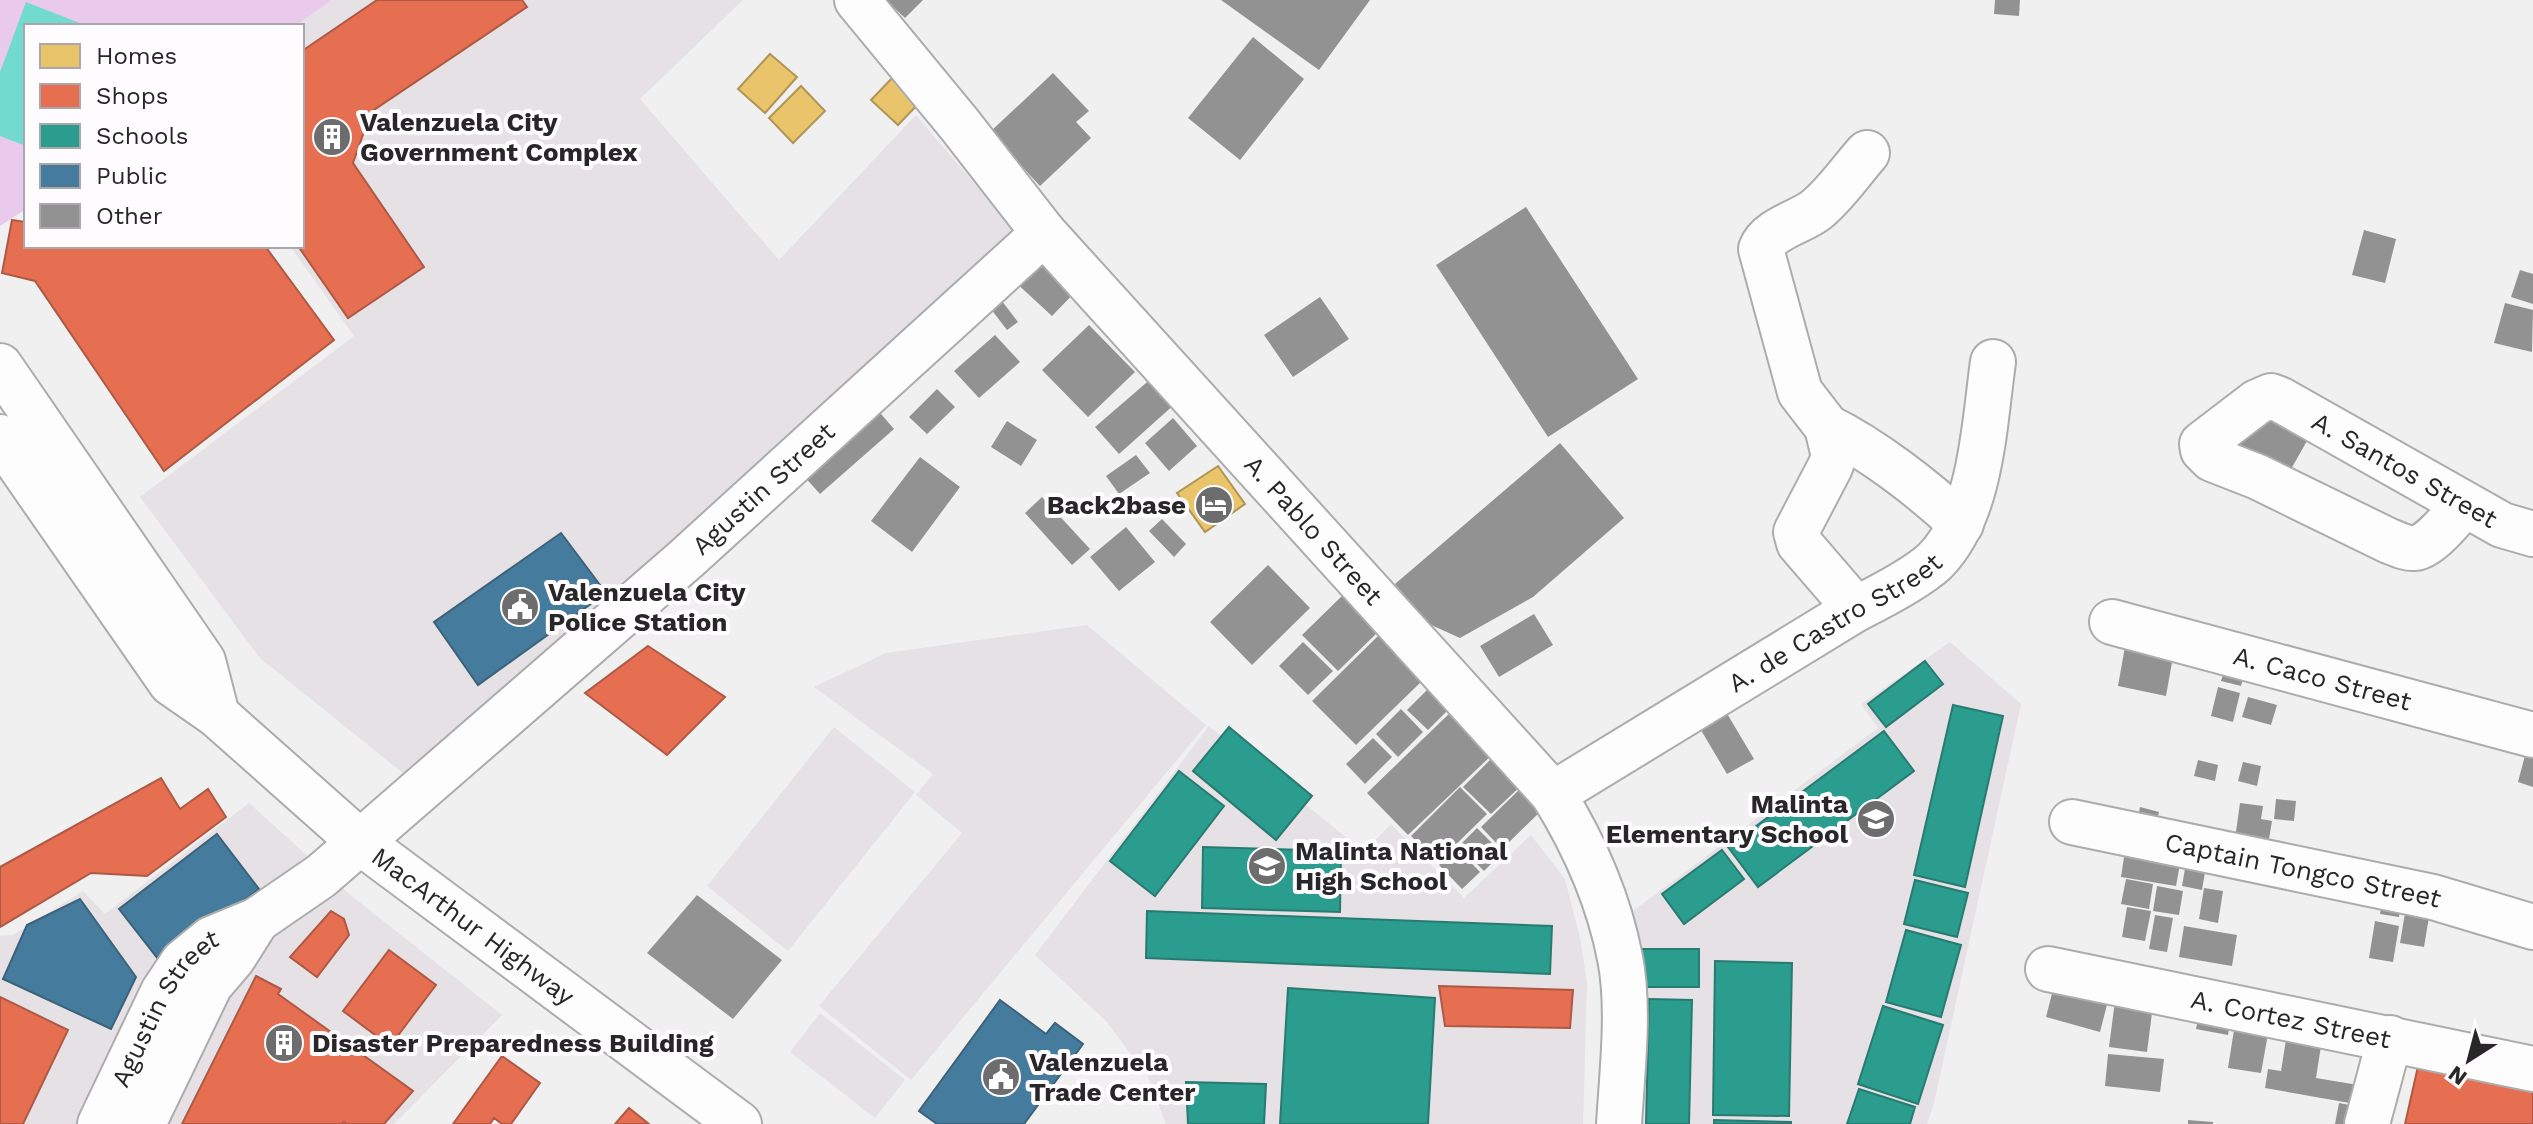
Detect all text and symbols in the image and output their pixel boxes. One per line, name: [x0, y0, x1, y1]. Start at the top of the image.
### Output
legend: [24, 24, 304, 248]
text: Homes: [96, 42, 177, 70]
text: Shops: [96, 82, 168, 110]
place label: Valenzuela City Government Complex: [360, 107, 638, 167]
building icon: Valenzuela City Government Complex: [311, 116, 353, 158]
text: Schools: [96, 122, 188, 150]
text: Public: [96, 162, 168, 190]
text: Other: [96, 202, 163, 230]
street label: A. Santos Street: [2307, 406, 2503, 534]
street label: Agustin Street: [686, 416, 841, 561]
street label: A. Pablo Street: [1238, 449, 1389, 611]
hotel icon: Back2base: [1193, 484, 1235, 526]
place label: Back2base: [1047, 490, 1186, 520]
street label: A. de Castro Street: [1723, 547, 1948, 698]
place label: Valenzuela City Police Station: [548, 577, 746, 637]
public building icon: Valenzuela City Police Station: [499, 586, 541, 628]
street label: A. Caco Street: [2230, 640, 2415, 717]
place label: Malinta Elementary School: [1606, 789, 1848, 849]
school or university icon: Malinta Elementary School: [1855, 798, 1897, 840]
street label: Captain Tongco Street: [2162, 827, 2445, 914]
place label: Malinta National High School: [1295, 836, 1508, 896]
street label: MacArthur Highway: [366, 841, 581, 1012]
school or university icon: Malinta National High School: [1246, 845, 1288, 887]
street label: Agustin Street: [105, 923, 223, 1092]
street label: A. Cortez Street: [2188, 984, 2394, 1054]
north arrow: [2429, 1020, 2509, 1100]
building icon: Disaster Preparedness Building: [263, 1022, 305, 1064]
place label: Disaster Preparedness Building: [312, 1028, 714, 1058]
place label: Valenzuela Trade Center: [1029, 1047, 1196, 1107]
public building icon: Valenzuela Trade Center: [980, 1056, 1022, 1098]
text: N: [2444, 1061, 2471, 1091]

